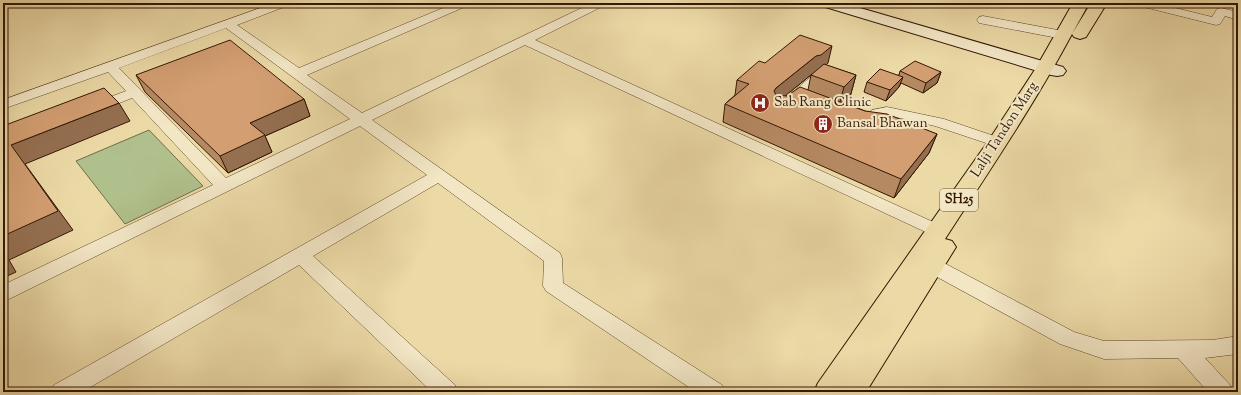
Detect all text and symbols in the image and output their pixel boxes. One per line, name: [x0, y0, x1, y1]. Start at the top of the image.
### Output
street label: Lalji Tandon Marg: [966, 78, 1044, 182]
hospital icon: Sab Rang Clinic: [749, 92, 771, 114]
place label: Sab Rang Clinic: [774, 93, 871, 113]
building icon: Bansal Bhawan: [812, 113, 834, 135]
place label: Bansal Bhawan: [837, 114, 928, 134]
road number: SH25: [940, 189, 978, 211]

